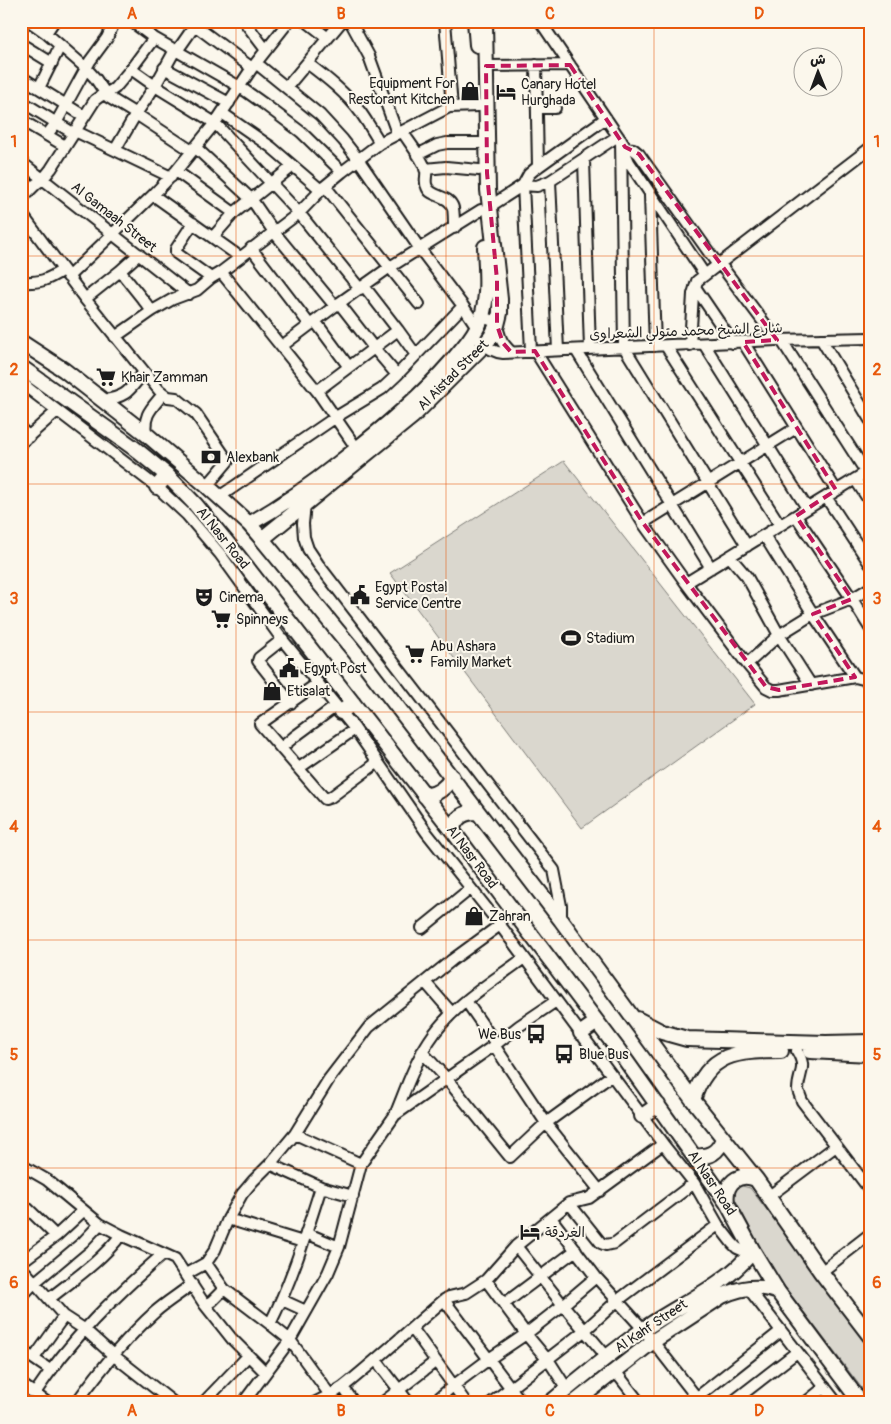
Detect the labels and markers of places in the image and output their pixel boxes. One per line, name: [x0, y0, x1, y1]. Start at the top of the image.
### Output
place label: Equipment For Restorant Kitchen: [348, 75, 455, 108]
place label: Canary Hotel Hurghada: [521, 76, 596, 109]
shop icon: Equipment For Restorant Kitchen: [459, 80, 481, 102]
hotel icon: Canary Hotel Hurghada: [495, 81, 517, 103]
supermarket icon: Khair Zamman: [95, 366, 117, 388]
place label: Khair Zamman: [121, 369, 208, 386]
bank icon: Alexbank: [200, 446, 222, 468]
place label: Alexbank: [226, 449, 279, 466]
place label: Egypt Postal Service Centre: [375, 579, 461, 612]
public building icon: Egypt Postal Service Centre: [349, 584, 371, 606]
theatre icon: Cinema: [193, 586, 215, 608]
place label: Cinema: [219, 589, 264, 606]
supermarket icon: Spinneys: [210, 608, 232, 630]
place label: Spinneys: [236, 611, 289, 628]
sports icon: Stadium: [560, 627, 582, 649]
place label: Stadium: [586, 630, 635, 647]
place label: Abu Ashara Family Market: [430, 638, 512, 671]
supermarket icon: Abu Ashara Family Market: [404, 643, 426, 665]
public building icon: Egypt Post: [278, 657, 300, 679]
place label: Egypt Post: [304, 660, 367, 677]
shop icon: Etisalat: [261, 680, 283, 702]
place label: Etisalat: [287, 683, 331, 700]
shop icon: Zahran: [463, 905, 485, 927]
place label: Zahran: [489, 908, 531, 925]
bus stop icon: We Bus: [525, 1023, 547, 1045]
place label: We Bus: [478, 1026, 522, 1043]
bus stop icon: Blue Bus: [553, 1043, 575, 1065]
place label: Blue Bus: [579, 1046, 629, 1063]
hotel icon: الغردقة: [519, 1221, 541, 1243]
place label: الغردقة: [545, 1224, 585, 1241]

